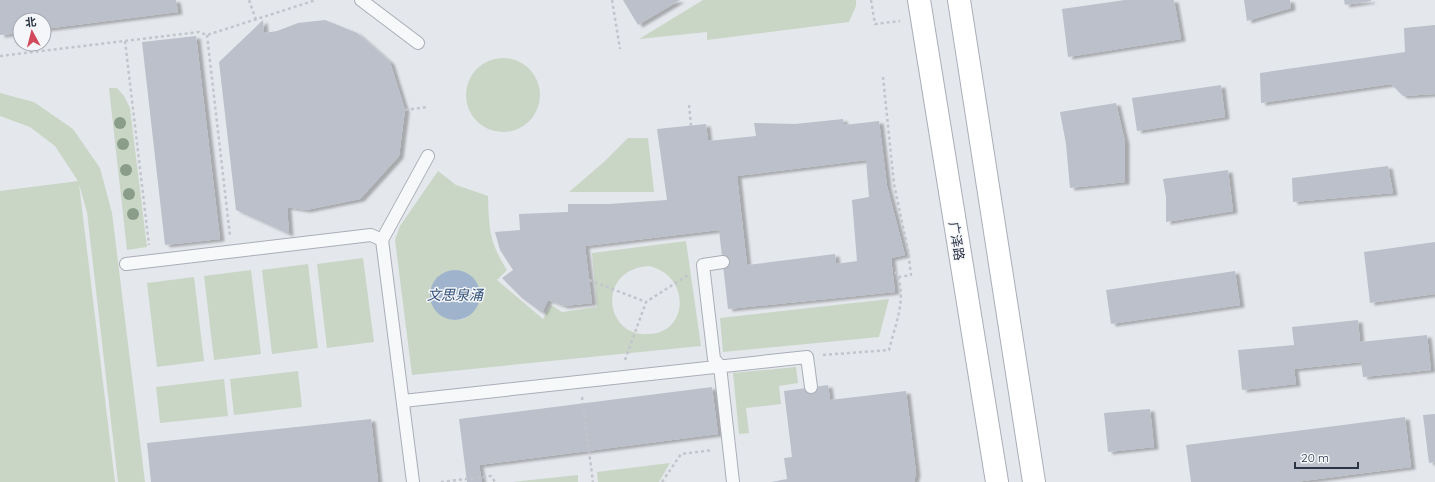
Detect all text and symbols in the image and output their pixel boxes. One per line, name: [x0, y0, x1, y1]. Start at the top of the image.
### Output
north arrow: [12, 12, 52, 52]
text: 北: [24, 14, 37, 30]
street label: 广泽路: [946, 220, 968, 262]
water label: 文思泉涌: [427, 286, 485, 304]
scale bar: [1295, 444, 1358, 470]
text: 20 m: [1301, 450, 1329, 465]

